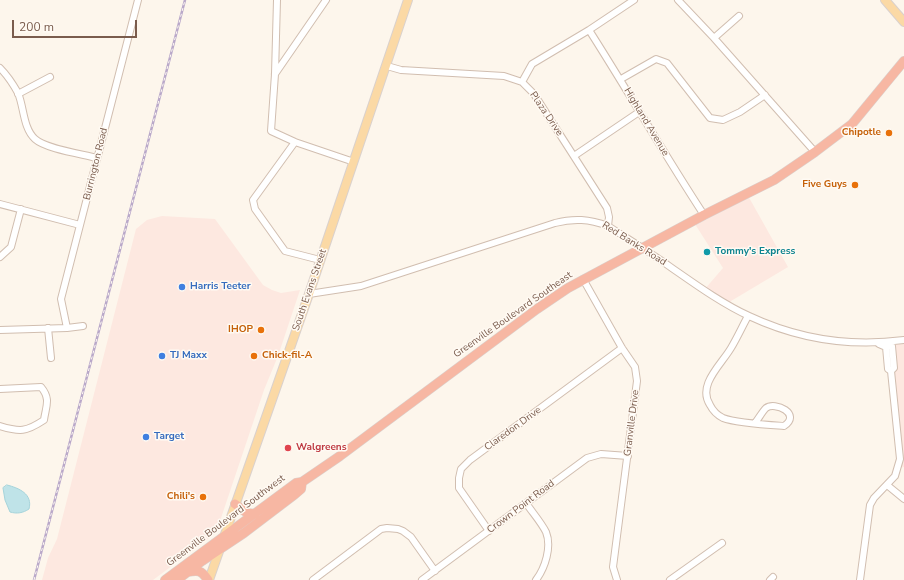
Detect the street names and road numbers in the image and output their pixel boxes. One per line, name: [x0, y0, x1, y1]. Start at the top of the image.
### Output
street label: Highland Avenue: [621, 86, 671, 158]
street label: Plaza Drive: [527, 90, 565, 138]
street label: Burrington Road: [81, 127, 111, 201]
street label: Red Banks Road: [600, 219, 668, 269]
street label: South Evans Street: [290, 248, 330, 332]
street label: Greenville Boulevard Southeast: [451, 269, 575, 361]
street label: Granville Drive: [622, 389, 642, 457]
street label: Claredon Drive: [482, 404, 544, 454]
street label: Greenville Boulevard Southwest: [164, 473, 288, 569]
street label: Crown Point Road: [485, 478, 557, 536]

